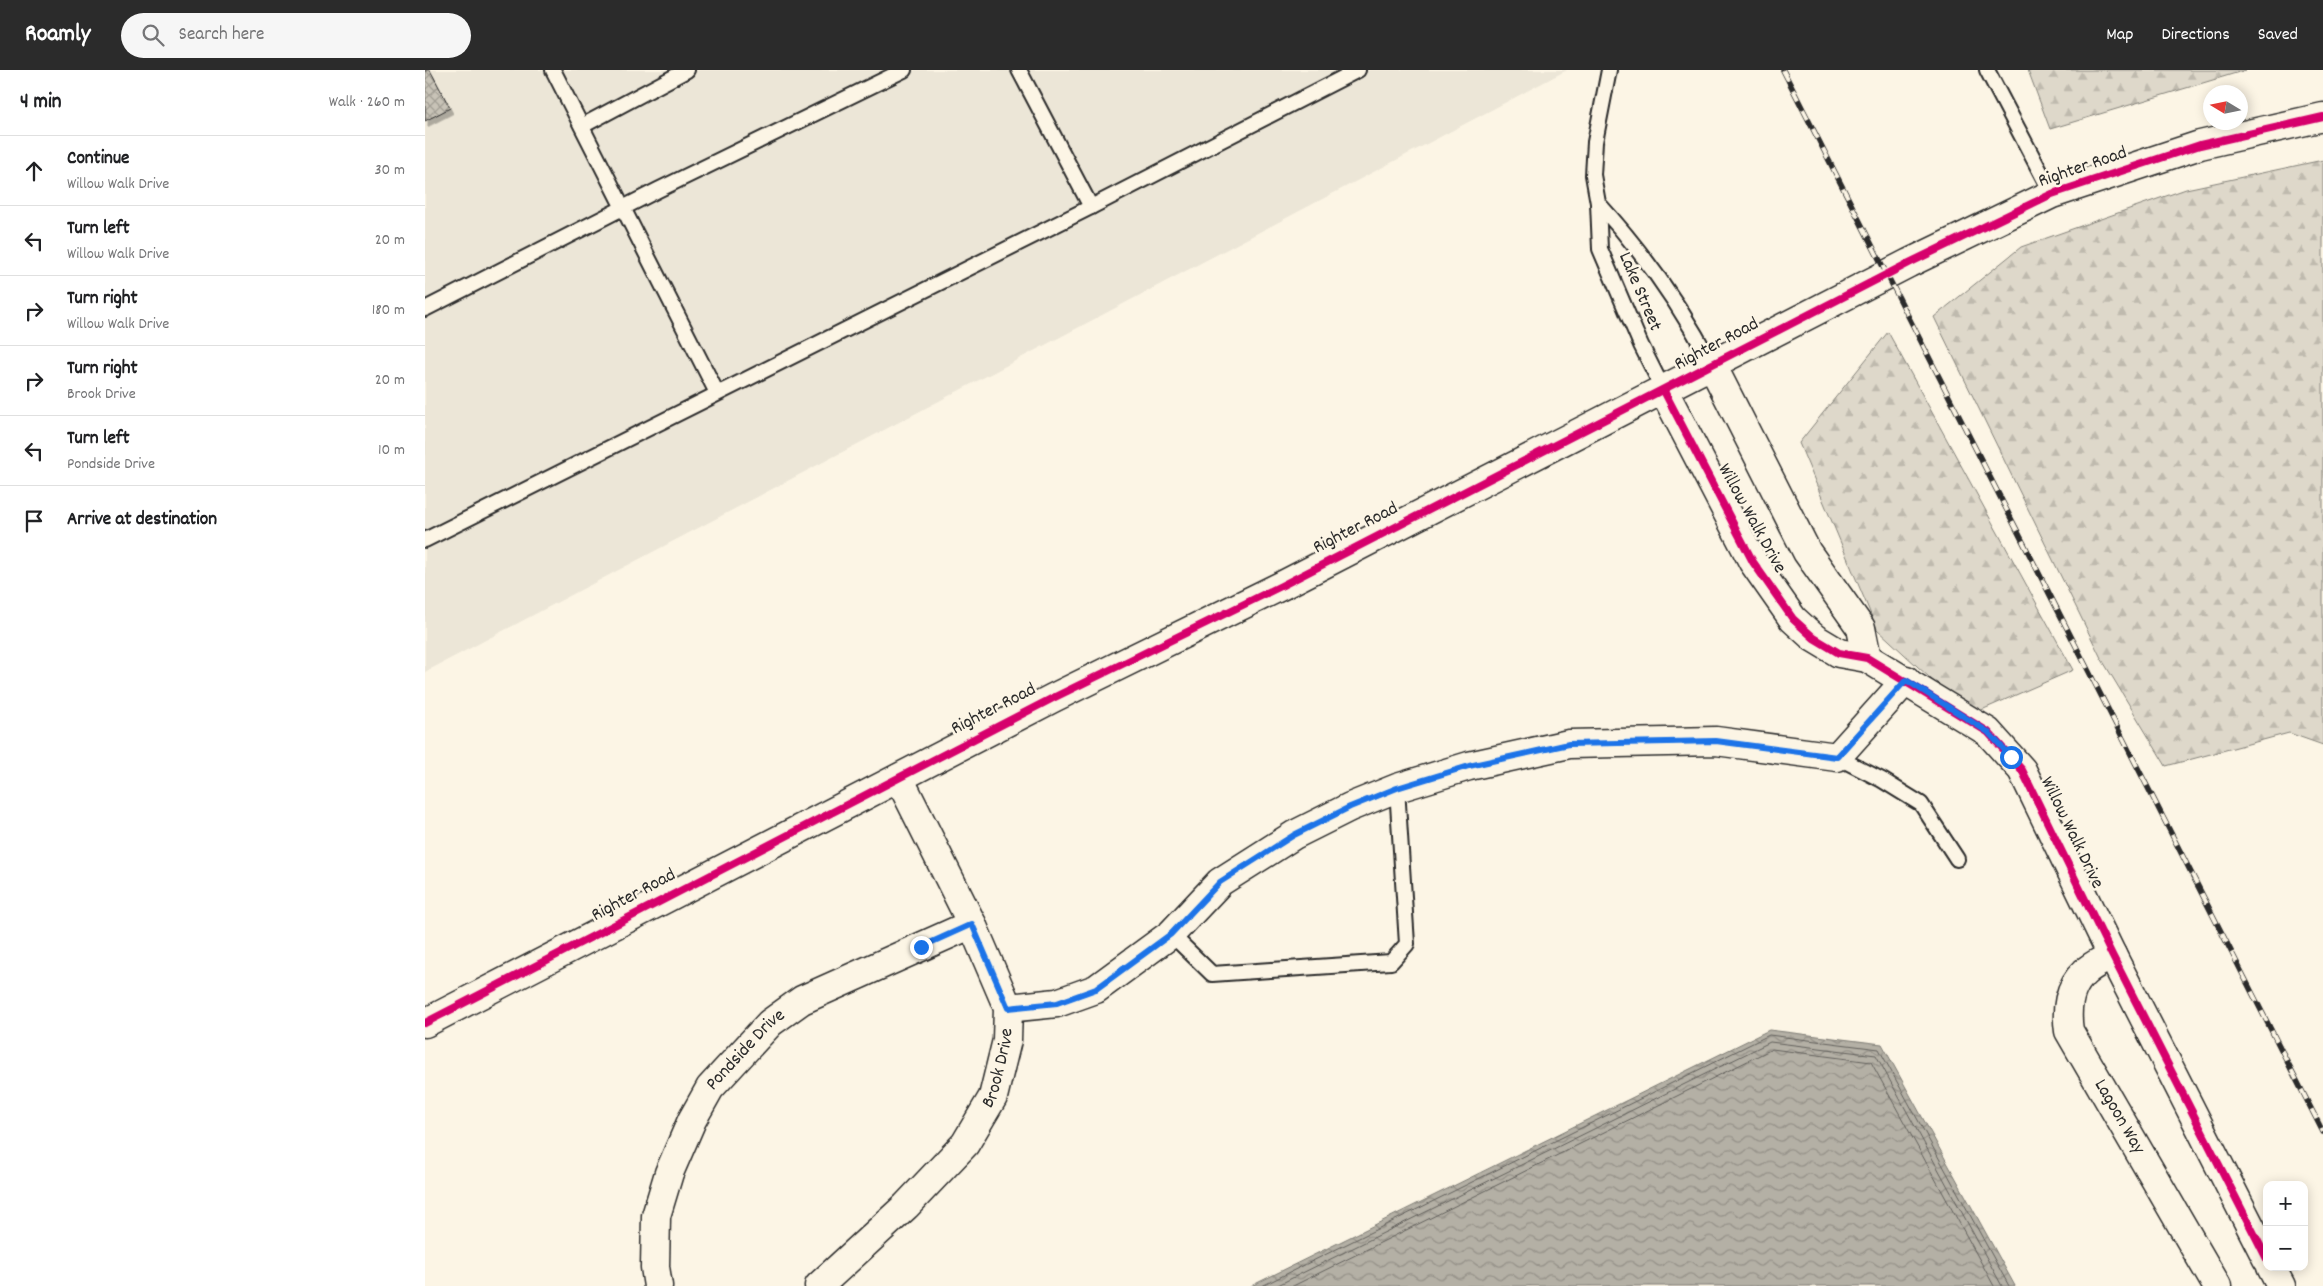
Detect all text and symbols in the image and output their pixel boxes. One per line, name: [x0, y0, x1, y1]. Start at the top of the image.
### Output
search box: [121, 13, 471, 58]
text: Roamly: [25, 18, 91, 52]
icon: search: [139, 21, 167, 49]
text: Search here: [179, 22, 264, 49]
text: Map: [2106, 23, 2133, 48]
text: Directions: [2161, 23, 2230, 48]
text: Saved: [2258, 23, 2298, 48]
north arrow: [2203, 85, 2248, 130]
text: 4 min: [20, 88, 62, 118]
text: Walk · 260 m: [329, 91, 405, 114]
street label: Righter Road: [2035, 140, 2131, 196]
text: Continue: [67, 146, 129, 173]
icon: ahead: [20, 157, 48, 185]
text: 30 m: [375, 159, 405, 182]
text: Willow Walk Drive: [67, 173, 169, 196]
text: Turn left: [67, 216, 130, 243]
icon: left: [20, 227, 48, 255]
text: 20 m: [375, 229, 405, 252]
text: Willow Walk Drive: [67, 243, 169, 266]
street label: Lake Street: [1610, 248, 1668, 336]
text: Turn right: [67, 286, 138, 313]
icon: right: [20, 297, 48, 325]
text: 180 m: [372, 299, 405, 322]
street label: Righter Road: [1670, 311, 1764, 379]
text: Willow Walk Drive: [67, 313, 169, 336]
text: Turn right: [67, 356, 138, 383]
icon: right: [20, 367, 48, 395]
text: 20 m: [375, 369, 405, 392]
text: Brook Drive: [67, 383, 136, 406]
text: Turn left: [67, 426, 130, 453]
icon: left: [20, 437, 48, 465]
text: 10 m: [378, 439, 405, 462]
text: Pondside Drive: [67, 453, 155, 476]
street label: Willow Walk Drive: [1710, 459, 1792, 579]
street label: Righter Road: [1309, 496, 1403, 562]
icon: arrive: [20, 507, 48, 535]
text: Arrive at destination: [67, 507, 217, 534]
street label: Righter Road: [947, 677, 1041, 743]
route start: [2000, 746, 2023, 769]
street label: Willow Walk Drive: [2032, 772, 2110, 894]
street label: Righter Road: [587, 862, 681, 930]
route end: [910, 936, 933, 959]
street label: Pondside Drive: [700, 1003, 791, 1097]
street label: Brook Drive: [976, 1028, 1021, 1114]
street label: Lagoon Way: [2086, 1074, 2151, 1160]
map controls: [2263, 1181, 2308, 1271]
button: +: [2263, 1181, 2308, 1226]
button: −: [2263, 1226, 2308, 1271]

